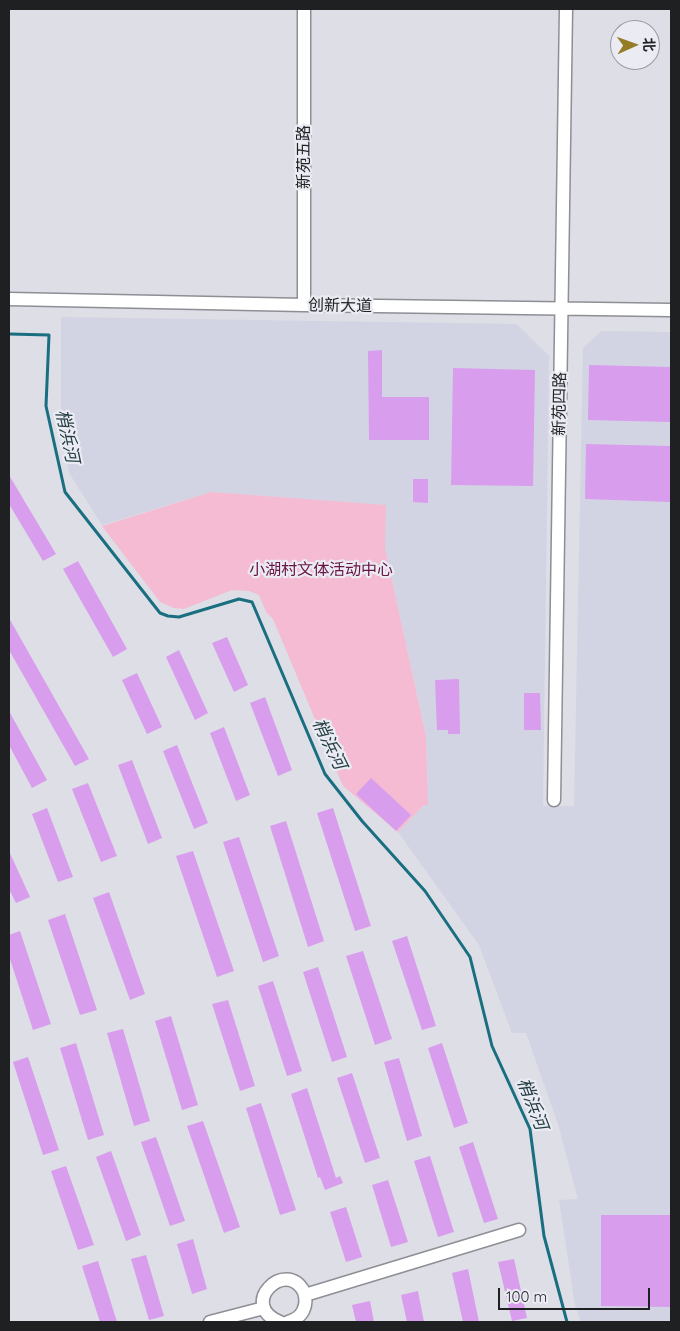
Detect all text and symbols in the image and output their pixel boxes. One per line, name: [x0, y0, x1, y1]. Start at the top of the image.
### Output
north arrow: [610, 20, 660, 70]
text: 北: [640, 37, 658, 52]
street label: 新苑五路: [294, 125, 314, 189]
street label: 创新大道: [308, 296, 372, 316]
street label: 新苑四路: [550, 372, 570, 436]
water label: 梢浜河: [51, 407, 83, 465]
park label: 小湖村文体活动中心: [249, 560, 393, 580]
water label: 梢浜河: [307, 715, 351, 773]
water label: 梢浜河: [512, 1075, 552, 1133]
scale bar: [500, 1278, 652, 1310]
text: 100 m: [506, 1287, 547, 1306]

